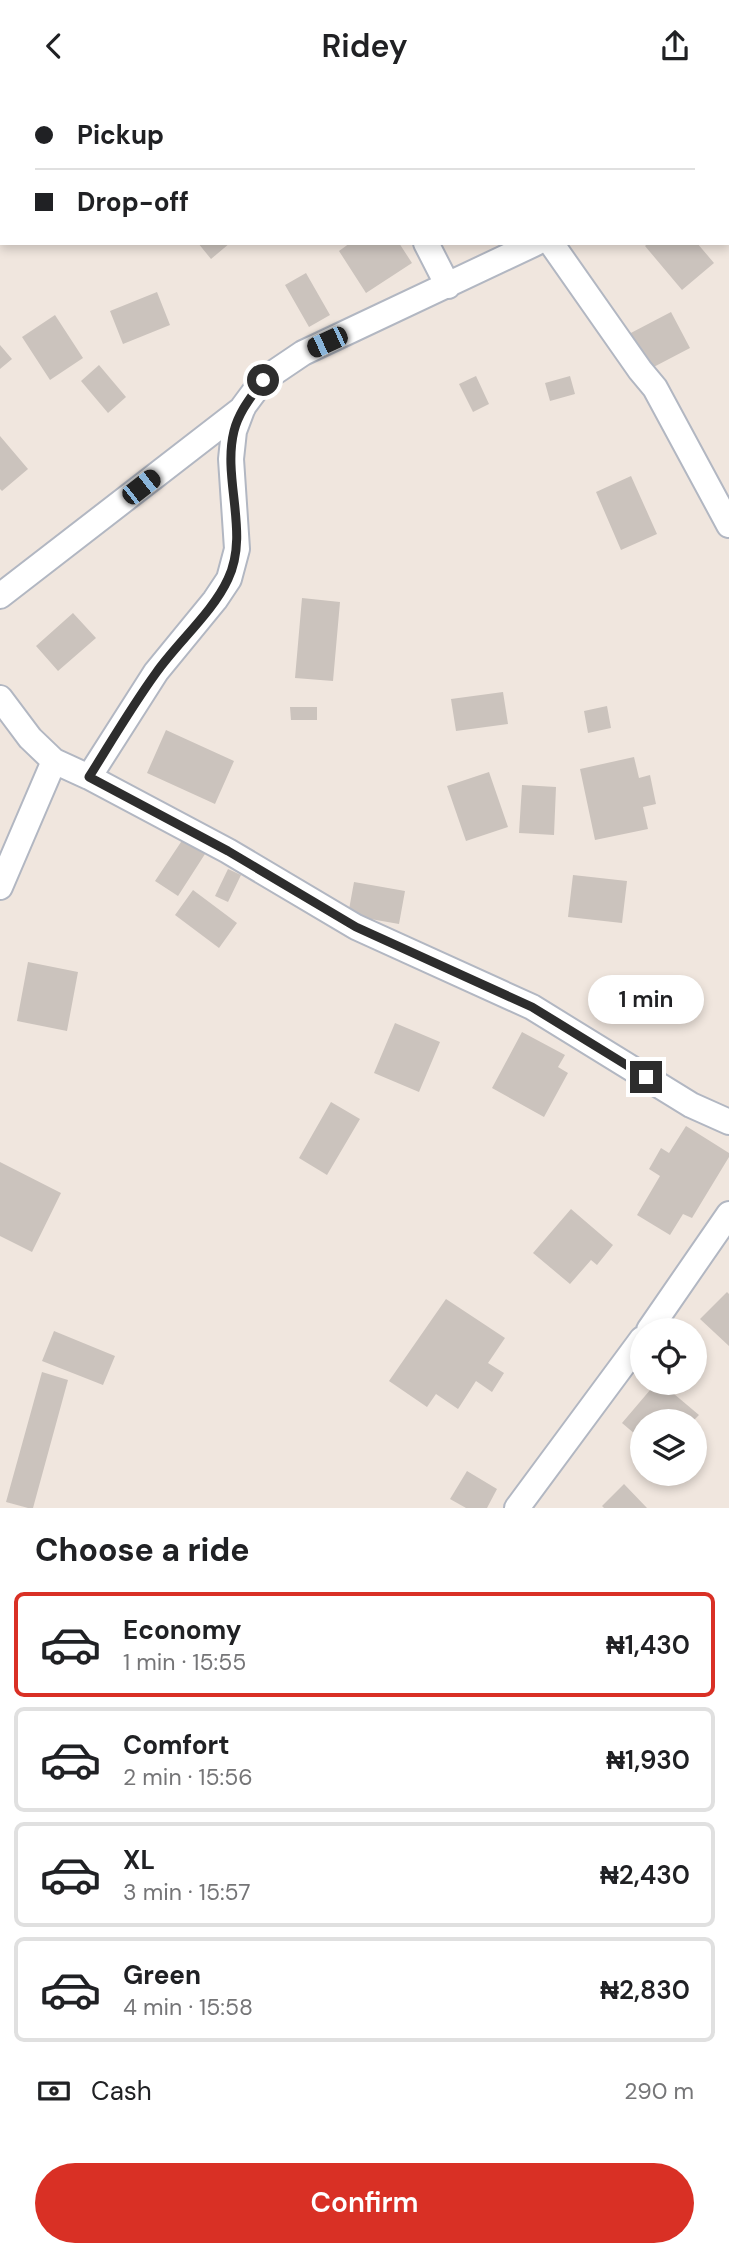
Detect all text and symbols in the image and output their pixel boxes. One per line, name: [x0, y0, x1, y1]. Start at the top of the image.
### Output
text: Ridey: [321, 25, 408, 67]
icon: back: [35, 27, 73, 65]
icon: share: [656, 27, 694, 65]
text: Pickup: [77, 118, 164, 152]
text: Drop-off: [77, 185, 189, 219]
car: [304, 324, 351, 360]
route start: [247, 364, 279, 396]
car: [118, 466, 165, 508]
callout: 1 min: [588, 975, 704, 1025]
text: 1 min: [619, 984, 673, 1014]
route end: [630, 1061, 662, 1093]
map controls: [630, 1318, 707, 1486]
button: locate: [630, 1318, 707, 1395]
button: layers: [630, 1409, 707, 1486]
text: Choose a ride: [35, 1529, 250, 1571]
icon: car: [39, 1613, 102, 1676]
text: Economy: [123, 1613, 241, 1647]
text: ₦1,430: [606, 1628, 690, 1662]
text: 1 min · 15:55: [123, 1647, 246, 1677]
icon: car: [39, 1728, 102, 1791]
text: Comfort: [123, 1728, 229, 1762]
text: ₦1,930: [606, 1743, 690, 1777]
text: 2 min · 15:56: [123, 1762, 253, 1792]
icon: car: [39, 1843, 102, 1906]
text: XL: [123, 1843, 155, 1877]
text: ₦2,430: [600, 1858, 690, 1892]
text: 3 min · 15:57: [123, 1877, 251, 1907]
icon: car: [39, 1958, 102, 2021]
text: Green: [123, 1958, 201, 1992]
text: ₦2,830: [600, 1973, 690, 2007]
text: 4 min · 15:58: [123, 1992, 253, 2022]
icon: cash: [35, 2072, 73, 2110]
text: Cash: [91, 2074, 152, 2108]
text: 290 m: [624, 2076, 694, 2106]
button: Confirm: [35, 2163, 694, 2243]

